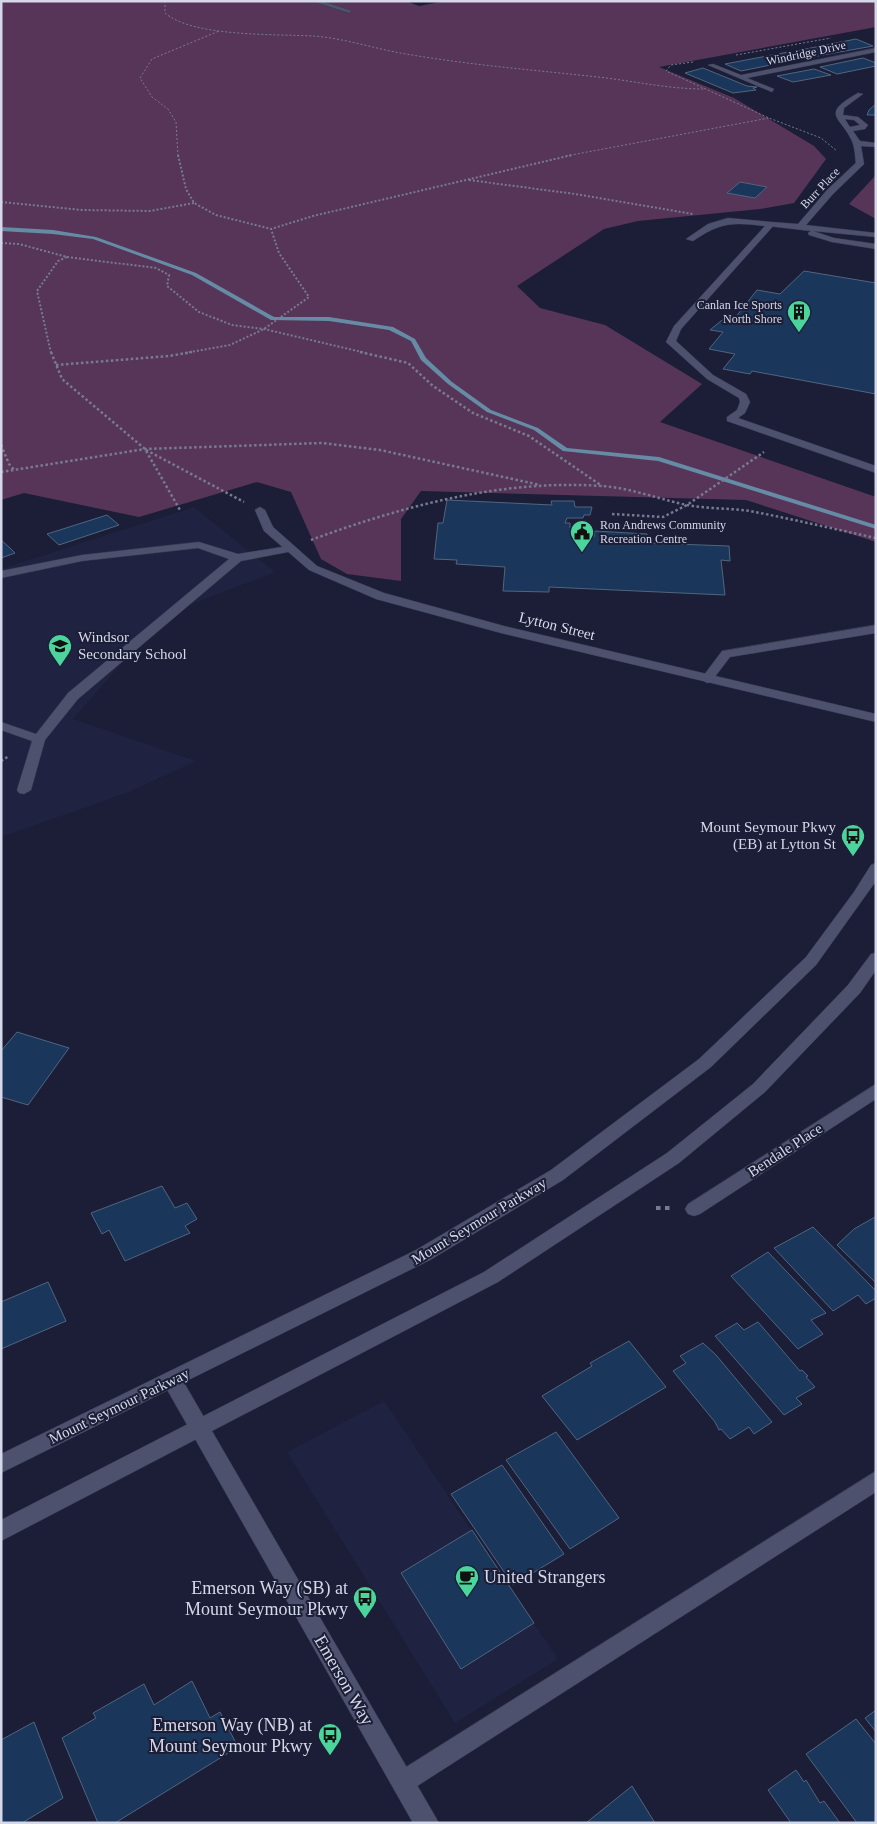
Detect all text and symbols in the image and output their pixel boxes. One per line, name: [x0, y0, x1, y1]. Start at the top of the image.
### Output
street label: Windridge Drive: [765, 38, 847, 68]
street label: Burr Place: [797, 165, 843, 211]
place label: Canlan Ice Sports North Shore: [697, 298, 782, 326]
building icon: Canlan Ice Sports North Shore: [786, 299, 812, 333]
place label: Ron Andrews Community Recreation Centre: [600, 518, 726, 546]
public building icon: Ron Andrews Community Recreation Centre: [569, 519, 595, 553]
street label: Lytton Street: [517, 609, 598, 643]
place label: Windsor Secondary School: [78, 629, 187, 662]
school or university icon: Windsor Secondary School: [47, 633, 73, 667]
place label: Mount Seymour Pkwy (EB) at Lytton St: [700, 819, 837, 853]
bus stop icon: Mount Seymour Pkwy (EB) at Lytton St: [840, 823, 866, 857]
street label: Bendale Place: [745, 1120, 825, 1180]
street label: Mount Seymour Parkway: [409, 1174, 550, 1268]
street label: Mount Seymour Parkway: [46, 1365, 192, 1447]
cafe icon: United Strangers: [454, 1564, 480, 1598]
place label: United Strangers: [484, 1567, 605, 1587]
place label: Emerson Way (SB) at Mount Seymour Pkwy: [185, 1578, 348, 1619]
bus stop icon: Emerson Way (SB) at Mount Seymour Pkwy: [352, 1585, 378, 1619]
street label: Emerson Way: [310, 1631, 378, 1729]
place label: Emerson Way (NB) at Mount Seymour Pkwy: [149, 1715, 312, 1756]
bus stop icon: Emerson Way (NB) at Mount Seymour Pkwy: [317, 1722, 343, 1756]

